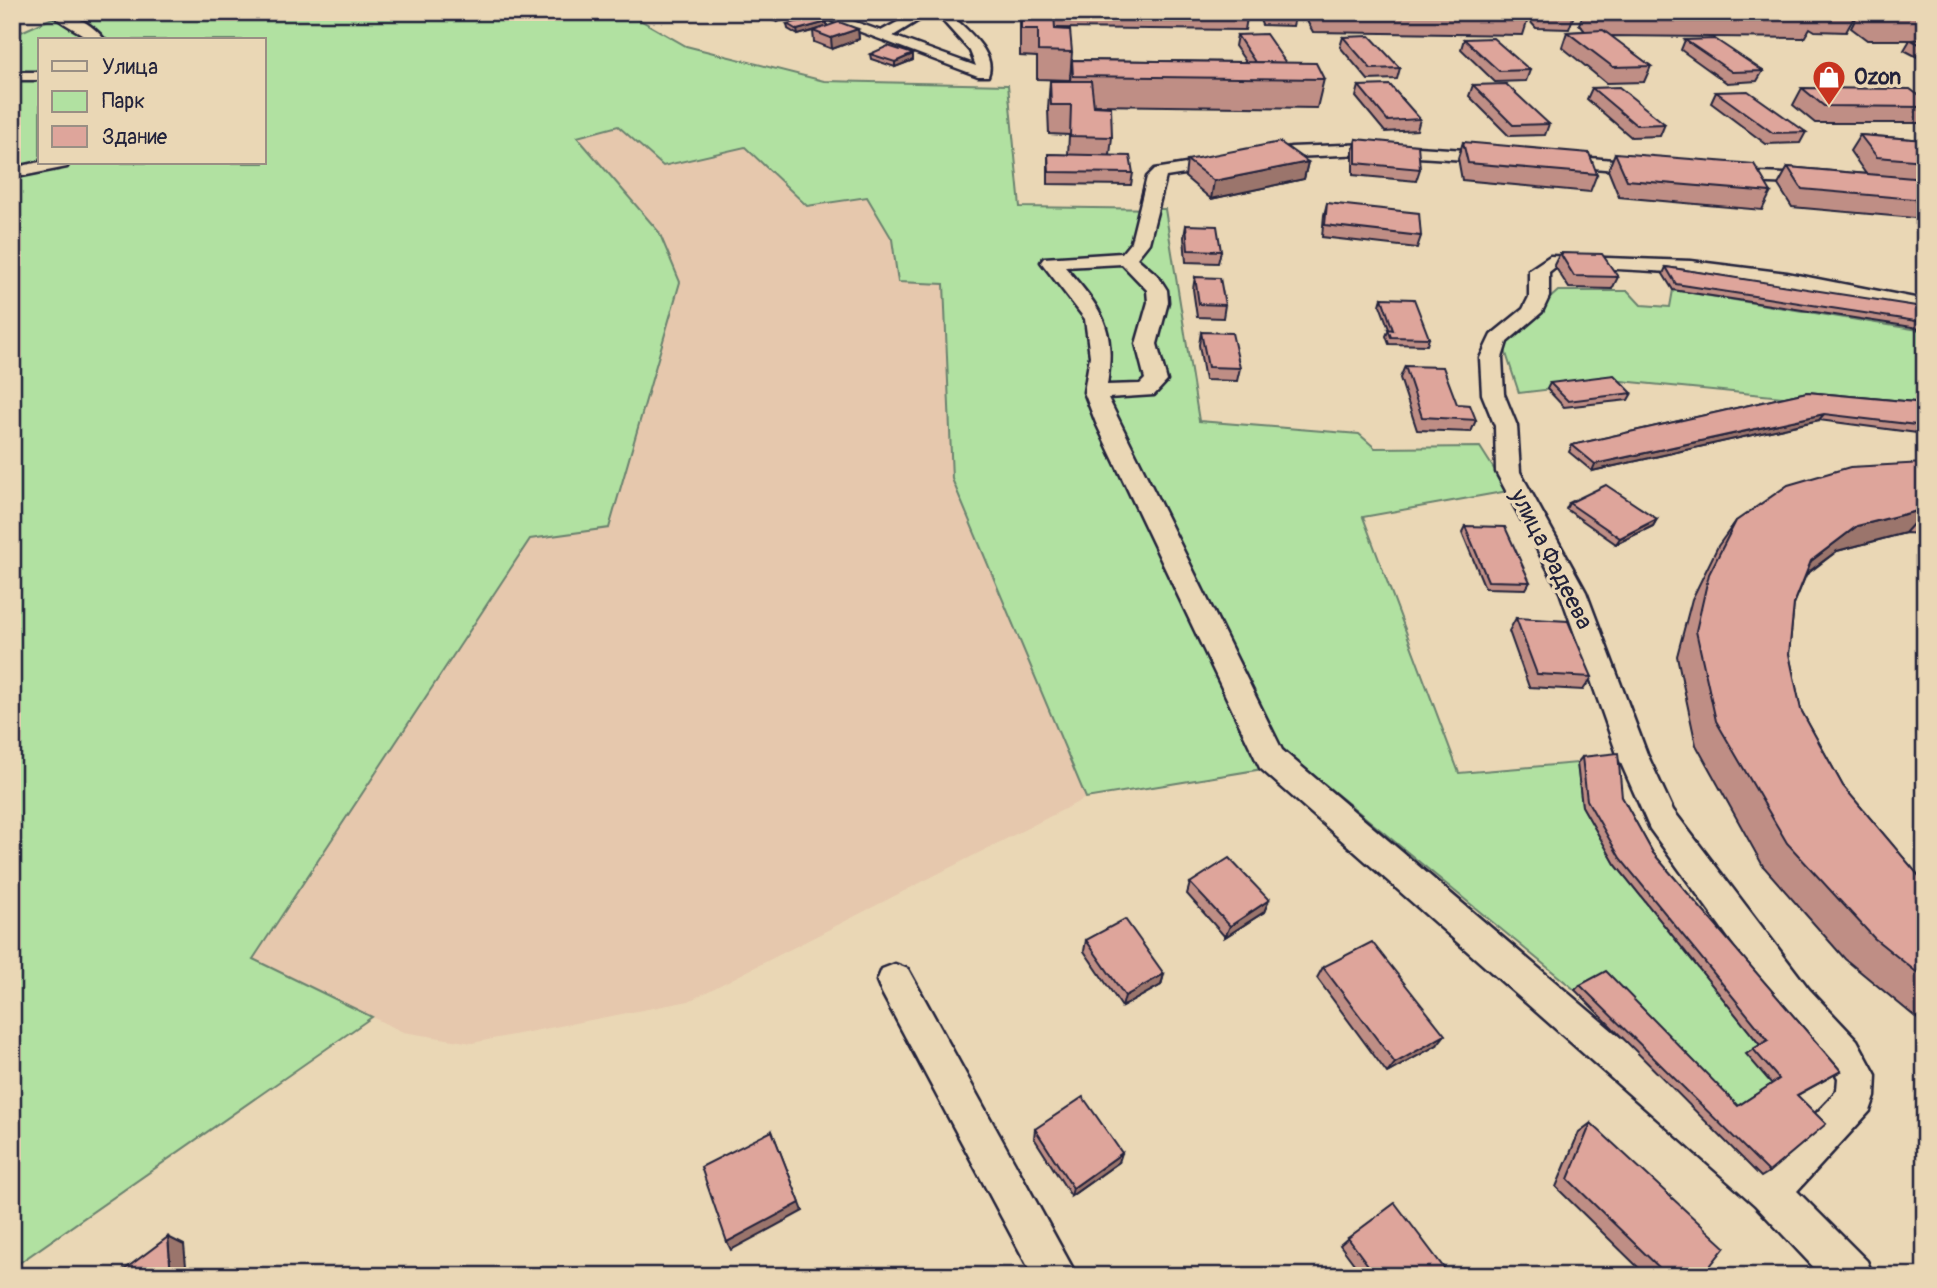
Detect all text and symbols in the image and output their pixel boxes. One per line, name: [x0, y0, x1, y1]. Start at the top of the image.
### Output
legend: [38, 38, 266, 164]
text: Улица: [102, 54, 158, 81]
shop icon: Ozon: [1810, 58, 1848, 107]
place label: Ozon: [1854, 64, 1901, 91]
text: Парк: [102, 88, 145, 115]
text: Здание: [102, 124, 168, 151]
street label: улица Фадеева: [1503, 483, 1599, 634]

